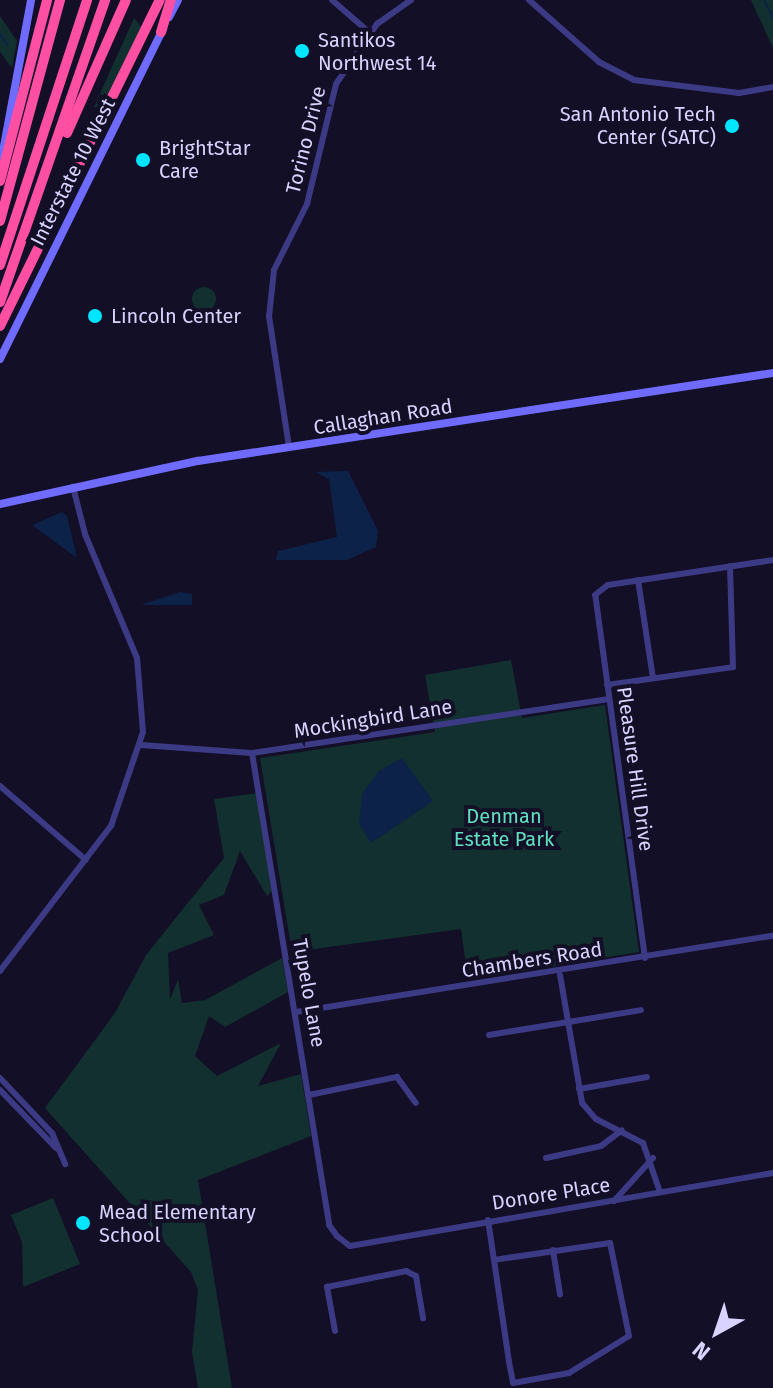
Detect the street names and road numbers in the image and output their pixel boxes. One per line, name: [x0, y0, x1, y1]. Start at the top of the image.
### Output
street label: Torino Drive: [281, 84, 331, 196]
street label: Interstate 10 West: [25, 94, 121, 250]
street label: Callaghan Road: [312, 394, 454, 440]
street label: Pleasure Hill Drive: [612, 685, 658, 853]
street label: Mockingbird Lane: [292, 695, 454, 743]
street label: Tupelo Lane: [288, 937, 330, 1049]
street label: Chambers Road: [460, 937, 604, 983]
street label: Donore Place: [490, 1173, 612, 1215]

